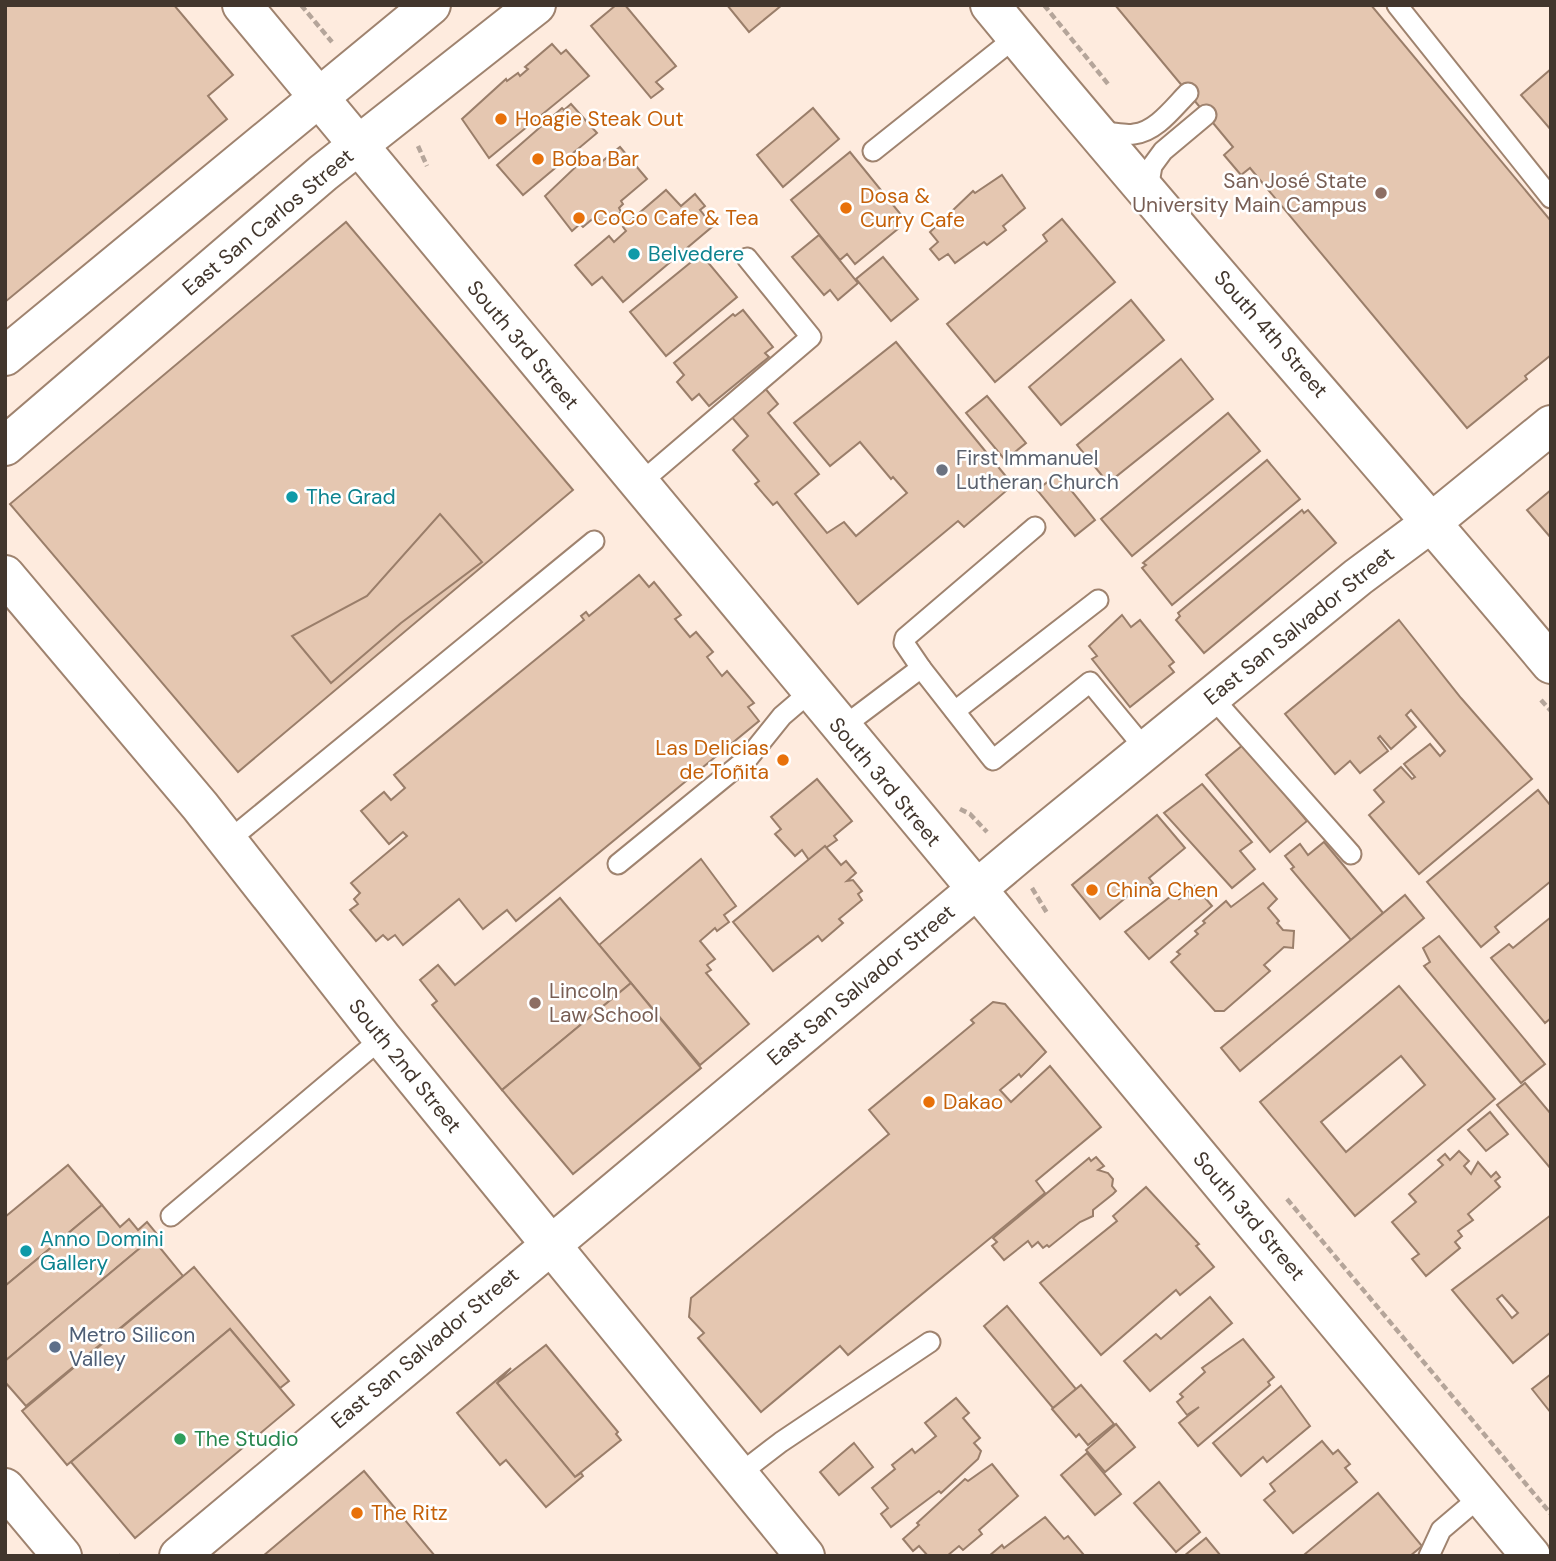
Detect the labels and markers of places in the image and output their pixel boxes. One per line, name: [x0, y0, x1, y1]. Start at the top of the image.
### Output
place label: Hoagie Steak Out: [515, 105, 684, 133]
marker: Hoagie Steak Out: [493, 111, 509, 127]
place label: Boba Bar: [552, 145, 639, 173]
marker: Boba Bar: [530, 151, 546, 167]
place label: San José State University Main Campus: [1132, 167, 1367, 219]
place label: Dosa & Curry Cafe: [860, 182, 965, 234]
marker: San José State University Main Campus: [1373, 185, 1389, 201]
marker: Dosa & Curry Cafe: [838, 200, 854, 216]
place label: CoCo Cafe & Tea: [593, 204, 759, 232]
marker: CoCo Cafe & Tea: [571, 210, 587, 226]
place label: Belvedere: [648, 240, 744, 268]
marker: Belvedere: [626, 246, 642, 262]
place label: First Immanuel Lutheran Church: [956, 444, 1119, 496]
marker: First Immanuel Lutheran Church: [934, 462, 950, 478]
place label: The Grad: [306, 483, 396, 511]
marker: The Grad: [284, 489, 300, 505]
place label: Las Delicias de Toñita: [655, 734, 769, 786]
marker: Las Delicias de Toñita: [775, 752, 791, 768]
place label: China Chen: [1106, 876, 1218, 904]
marker: China Chen: [1084, 882, 1100, 898]
place label: Lincoln Law School: [549, 977, 659, 1029]
marker: Lincoln Law School: [527, 995, 543, 1011]
place label: Dakao: [943, 1088, 1003, 1116]
marker: Dakao: [921, 1094, 937, 1110]
place label: Anno Domini Gallery: [40, 1225, 164, 1277]
marker: Anno Domini Gallery: [18, 1243, 34, 1259]
place label: Metro Silicon Valley: [69, 1321, 195, 1373]
marker: Metro Silicon Valley: [47, 1339, 63, 1355]
place label: The Studio: [194, 1425, 298, 1453]
marker: The Studio: [172, 1431, 188, 1447]
place label: The Ritz: [371, 1499, 448, 1527]
marker: The Ritz: [349, 1505, 365, 1521]

